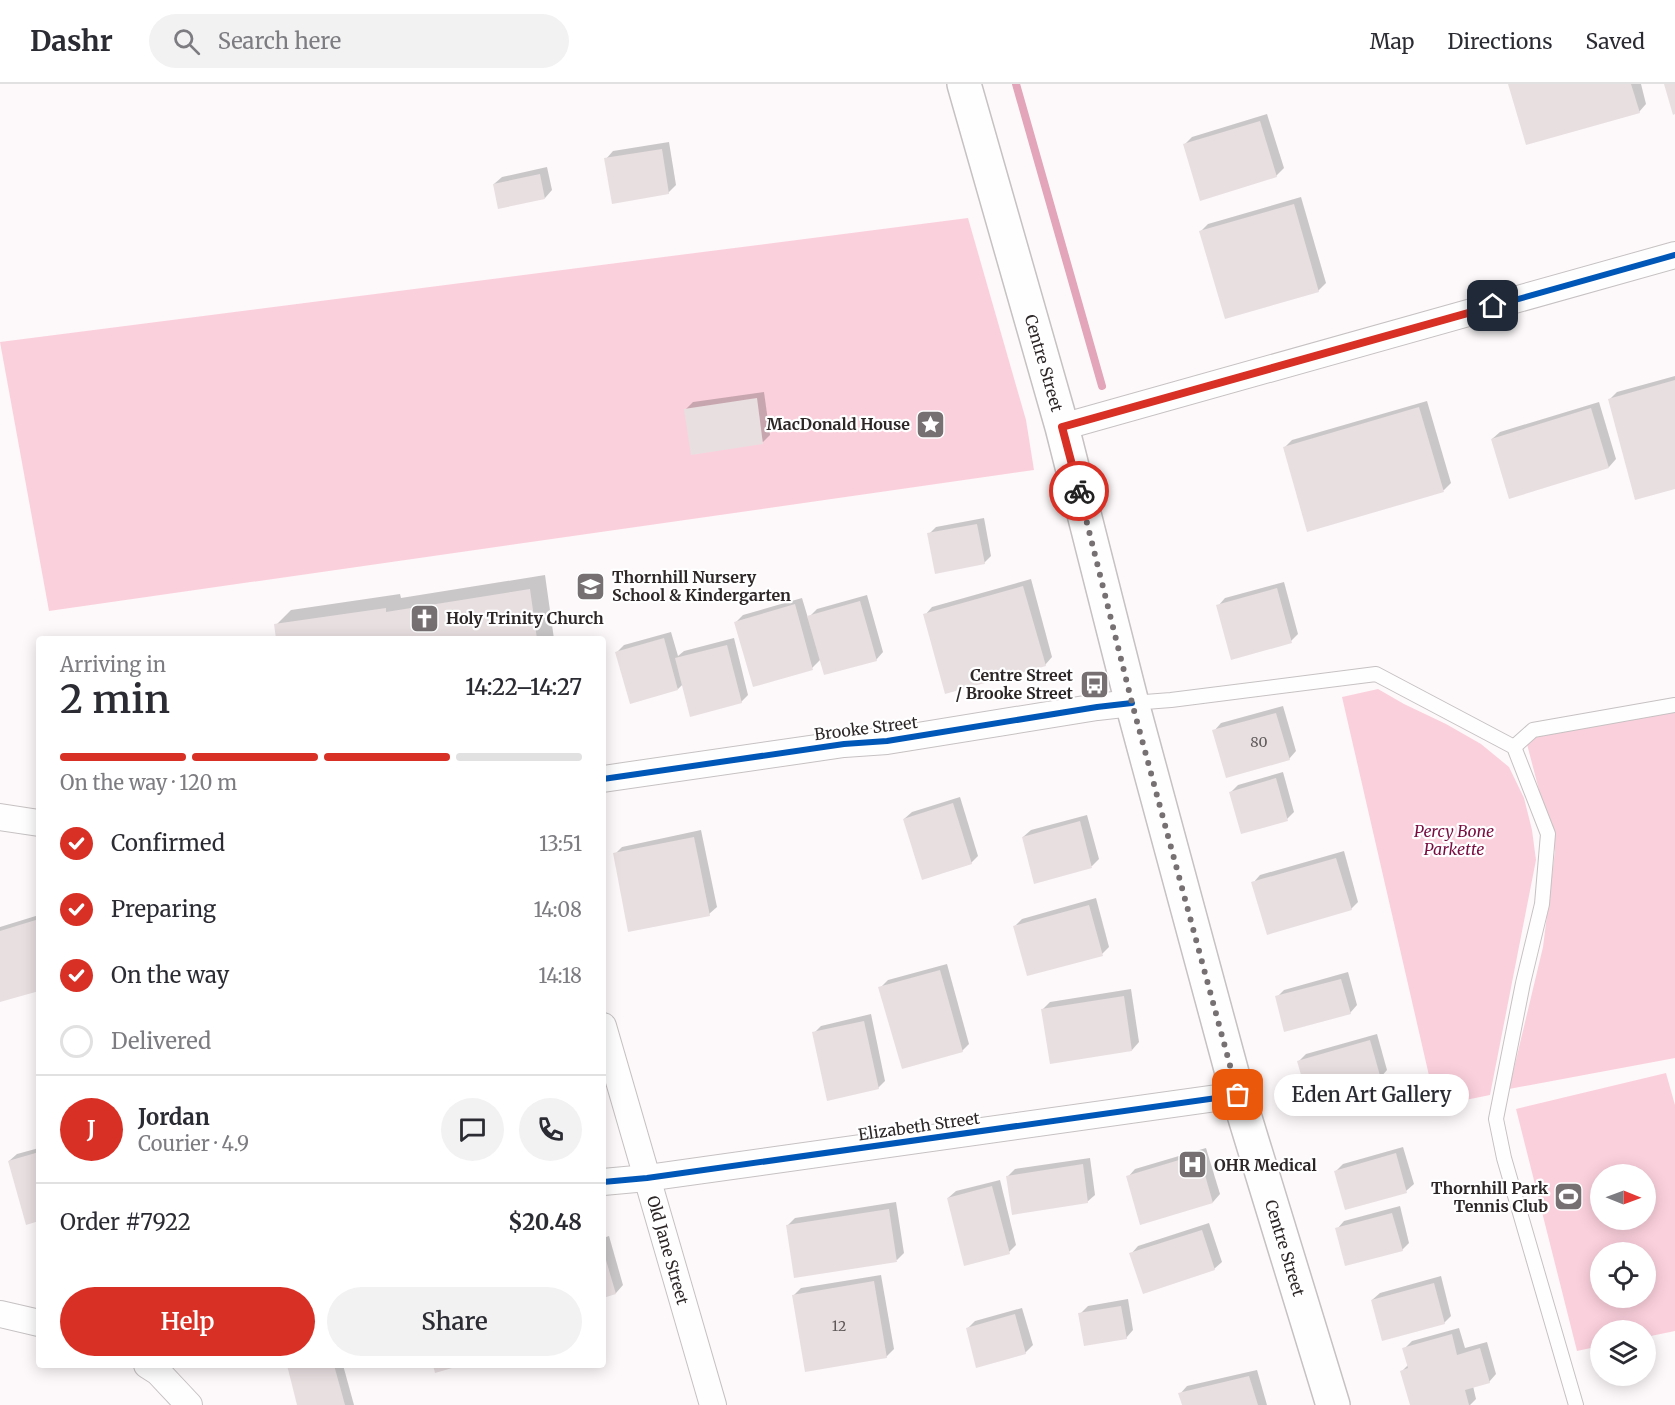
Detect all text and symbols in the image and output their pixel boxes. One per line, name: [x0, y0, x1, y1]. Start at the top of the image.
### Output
search box: [149, 14, 569, 68]
text: Dashr: [30, 23, 113, 59]
icon: search: [170, 25, 203, 58]
text: Search here: [218, 27, 341, 55]
text: Map: [1370, 28, 1414, 55]
text: Directions: [1447, 28, 1552, 55]
text: Saved: [1585, 28, 1645, 55]
pin: [1467, 280, 1518, 331]
icon: home: [1476, 289, 1509, 322]
street label: Centre Street: [1021, 312, 1068, 415]
place icon: MacDonald House: [915, 408, 947, 440]
place label: MacDonald House: [767, 414, 910, 434]
courier: [1049, 461, 1109, 521]
icon: bike: [1063, 475, 1096, 508]
place label: Thornhill Nursery School & Kindergarten: [612, 567, 791, 605]
school or university icon: Thornhill Nursery School & Kindergarten: [575, 570, 607, 602]
church icon: Holy Trinity Church: [409, 602, 441, 634]
place label: Holy Trinity Church: [446, 608, 604, 628]
text: Arriving in: [60, 652, 166, 677]
place label: Centre Street / Brooke Street: [955, 665, 1074, 703]
bus stop icon: Centre Street / Brooke Street: [1078, 668, 1110, 700]
text: 14:22–14:27: [465, 673, 582, 701]
text: 2 min: [60, 675, 170, 724]
street label: Brooke Street: [813, 712, 920, 744]
house number: 80: [1250, 733, 1268, 751]
text: On the way · 120 m: [60, 770, 237, 795]
park label: Percy Bone Parkette: [1414, 821, 1494, 859]
icon: check: [60, 827, 93, 860]
text: Confirmed: [111, 829, 225, 857]
text: 13:51: [539, 831, 582, 856]
icon: check: [60, 893, 93, 926]
text: Preparing: [111, 895, 216, 923]
text: 14:08: [533, 897, 582, 922]
icon: check: [60, 959, 93, 992]
text: On the way: [111, 961, 229, 989]
text: 14:18: [538, 963, 582, 988]
text: Delivered: [111, 1027, 211, 1055]
pin: [1212, 1069, 1263, 1120]
callout: Eden Art Gallery: [1274, 1074, 1469, 1116]
icon: bag: [1221, 1078, 1254, 1111]
text: Eden Art Gallery: [1292, 1082, 1451, 1107]
button: chat: [441, 1098, 504, 1161]
button: phone: [519, 1098, 582, 1161]
text: Jordan: [138, 1103, 210, 1131]
street label: Elizabeth Street: [857, 1107, 982, 1144]
text: J: [87, 1115, 96, 1143]
text: Courier · 4.9: [138, 1131, 249, 1156]
hospital icon: OHR Medical: [1177, 1149, 1209, 1181]
place label: OHR Medical: [1214, 1155, 1317, 1175]
north arrow: [1590, 1164, 1656, 1230]
map controls: [1590, 1164, 1656, 1386]
place label: Thornhill Park Tennis Club: [1431, 1178, 1549, 1216]
sports icon: Thornhill Park Tennis Club: [1553, 1181, 1585, 1213]
street label: Old Jane Street: [643, 1193, 693, 1307]
street label: Centre Street: [1261, 1197, 1309, 1299]
text: Order #7922: [60, 1208, 191, 1236]
text: $20.48: [508, 1208, 582, 1236]
button: locate: [1590, 1242, 1656, 1308]
button: Help: [60, 1287, 315, 1356]
button: Share: [327, 1287, 582, 1356]
house number: 12: [832, 1317, 846, 1335]
button: layers: [1590, 1320, 1656, 1386]

